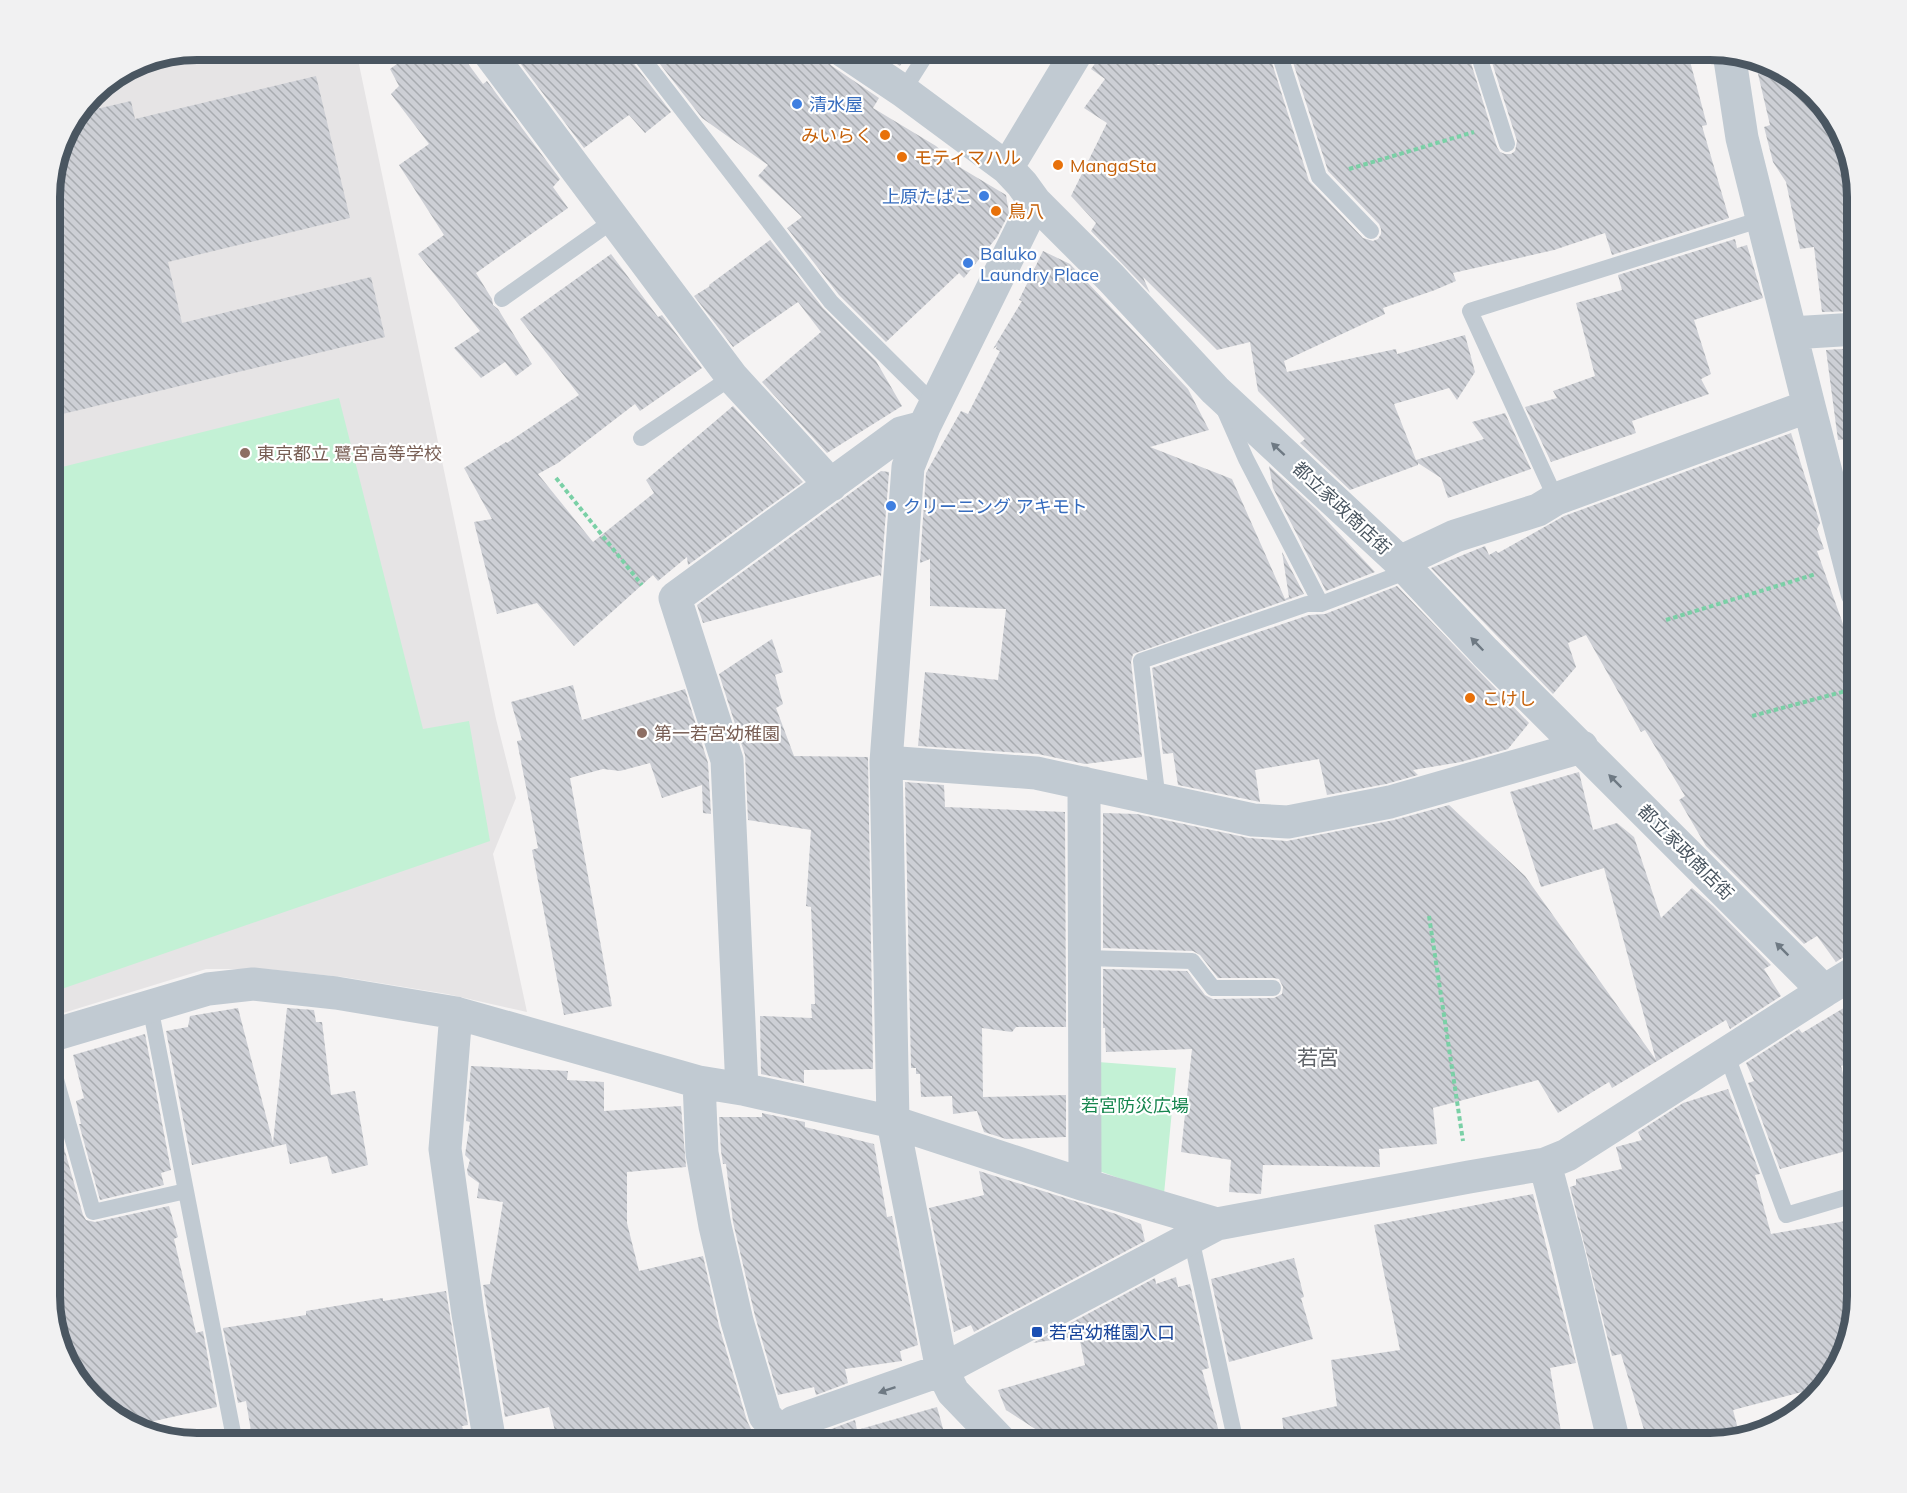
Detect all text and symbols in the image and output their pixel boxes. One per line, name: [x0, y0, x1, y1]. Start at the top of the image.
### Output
place label: 清水屋: [809, 93, 863, 116]
marker: 清水屋: [790, 97, 804, 111]
place label: みいらく: [801, 124, 873, 147]
marker: みいらく: [878, 128, 892, 142]
place label: モティマハル: [914, 146, 1021, 169]
marker: モティマハル: [895, 150, 909, 164]
place label: MangaSta: [1070, 154, 1157, 177]
marker: MangaSta: [1051, 158, 1065, 172]
place label: 上原たばこ: [882, 185, 972, 208]
marker: 上原たばこ: [977, 189, 991, 203]
place label: 鳥八: [1008, 200, 1044, 223]
marker: 鳥八: [989, 204, 1003, 218]
place label: Baluko Laundry Place: [980, 242, 1099, 286]
marker: Baluko Laundry Place: [961, 256, 975, 270]
place label: 東京都立 鷺宮高等学校: [257, 442, 442, 465]
one-way arrow: [1271, 442, 1285, 456]
marker: 東京都立 鷺宮高等学校: [238, 446, 252, 460]
street label: 都立家政商店街: [1288, 457, 1396, 559]
place label: クリーニング アキモト: [903, 495, 1088, 518]
marker: クリーニング アキモト: [884, 499, 898, 513]
one-way arrow: [1470, 636, 1484, 651]
place label: こけし: [1482, 687, 1536, 710]
marker: こけし: [1463, 691, 1477, 705]
place label: 第一若宮幼稚園: [654, 722, 780, 745]
marker: 第一若宮幼稚園: [635, 726, 649, 740]
one-way arrow: [1609, 775, 1623, 789]
street label: 都立家政商店街: [1633, 799, 1739, 905]
one-way arrow: [1776, 943, 1790, 957]
district label: 若宮: [1297, 1044, 1339, 1070]
park label: 若宮防災広場: [1081, 1094, 1189, 1117]
place label: 若宮幼稚園入口: [1049, 1321, 1175, 1344]
marker: 若宮幼稚園入口: [1030, 1325, 1044, 1339]
one-way arrow: [878, 1385, 896, 1395]

